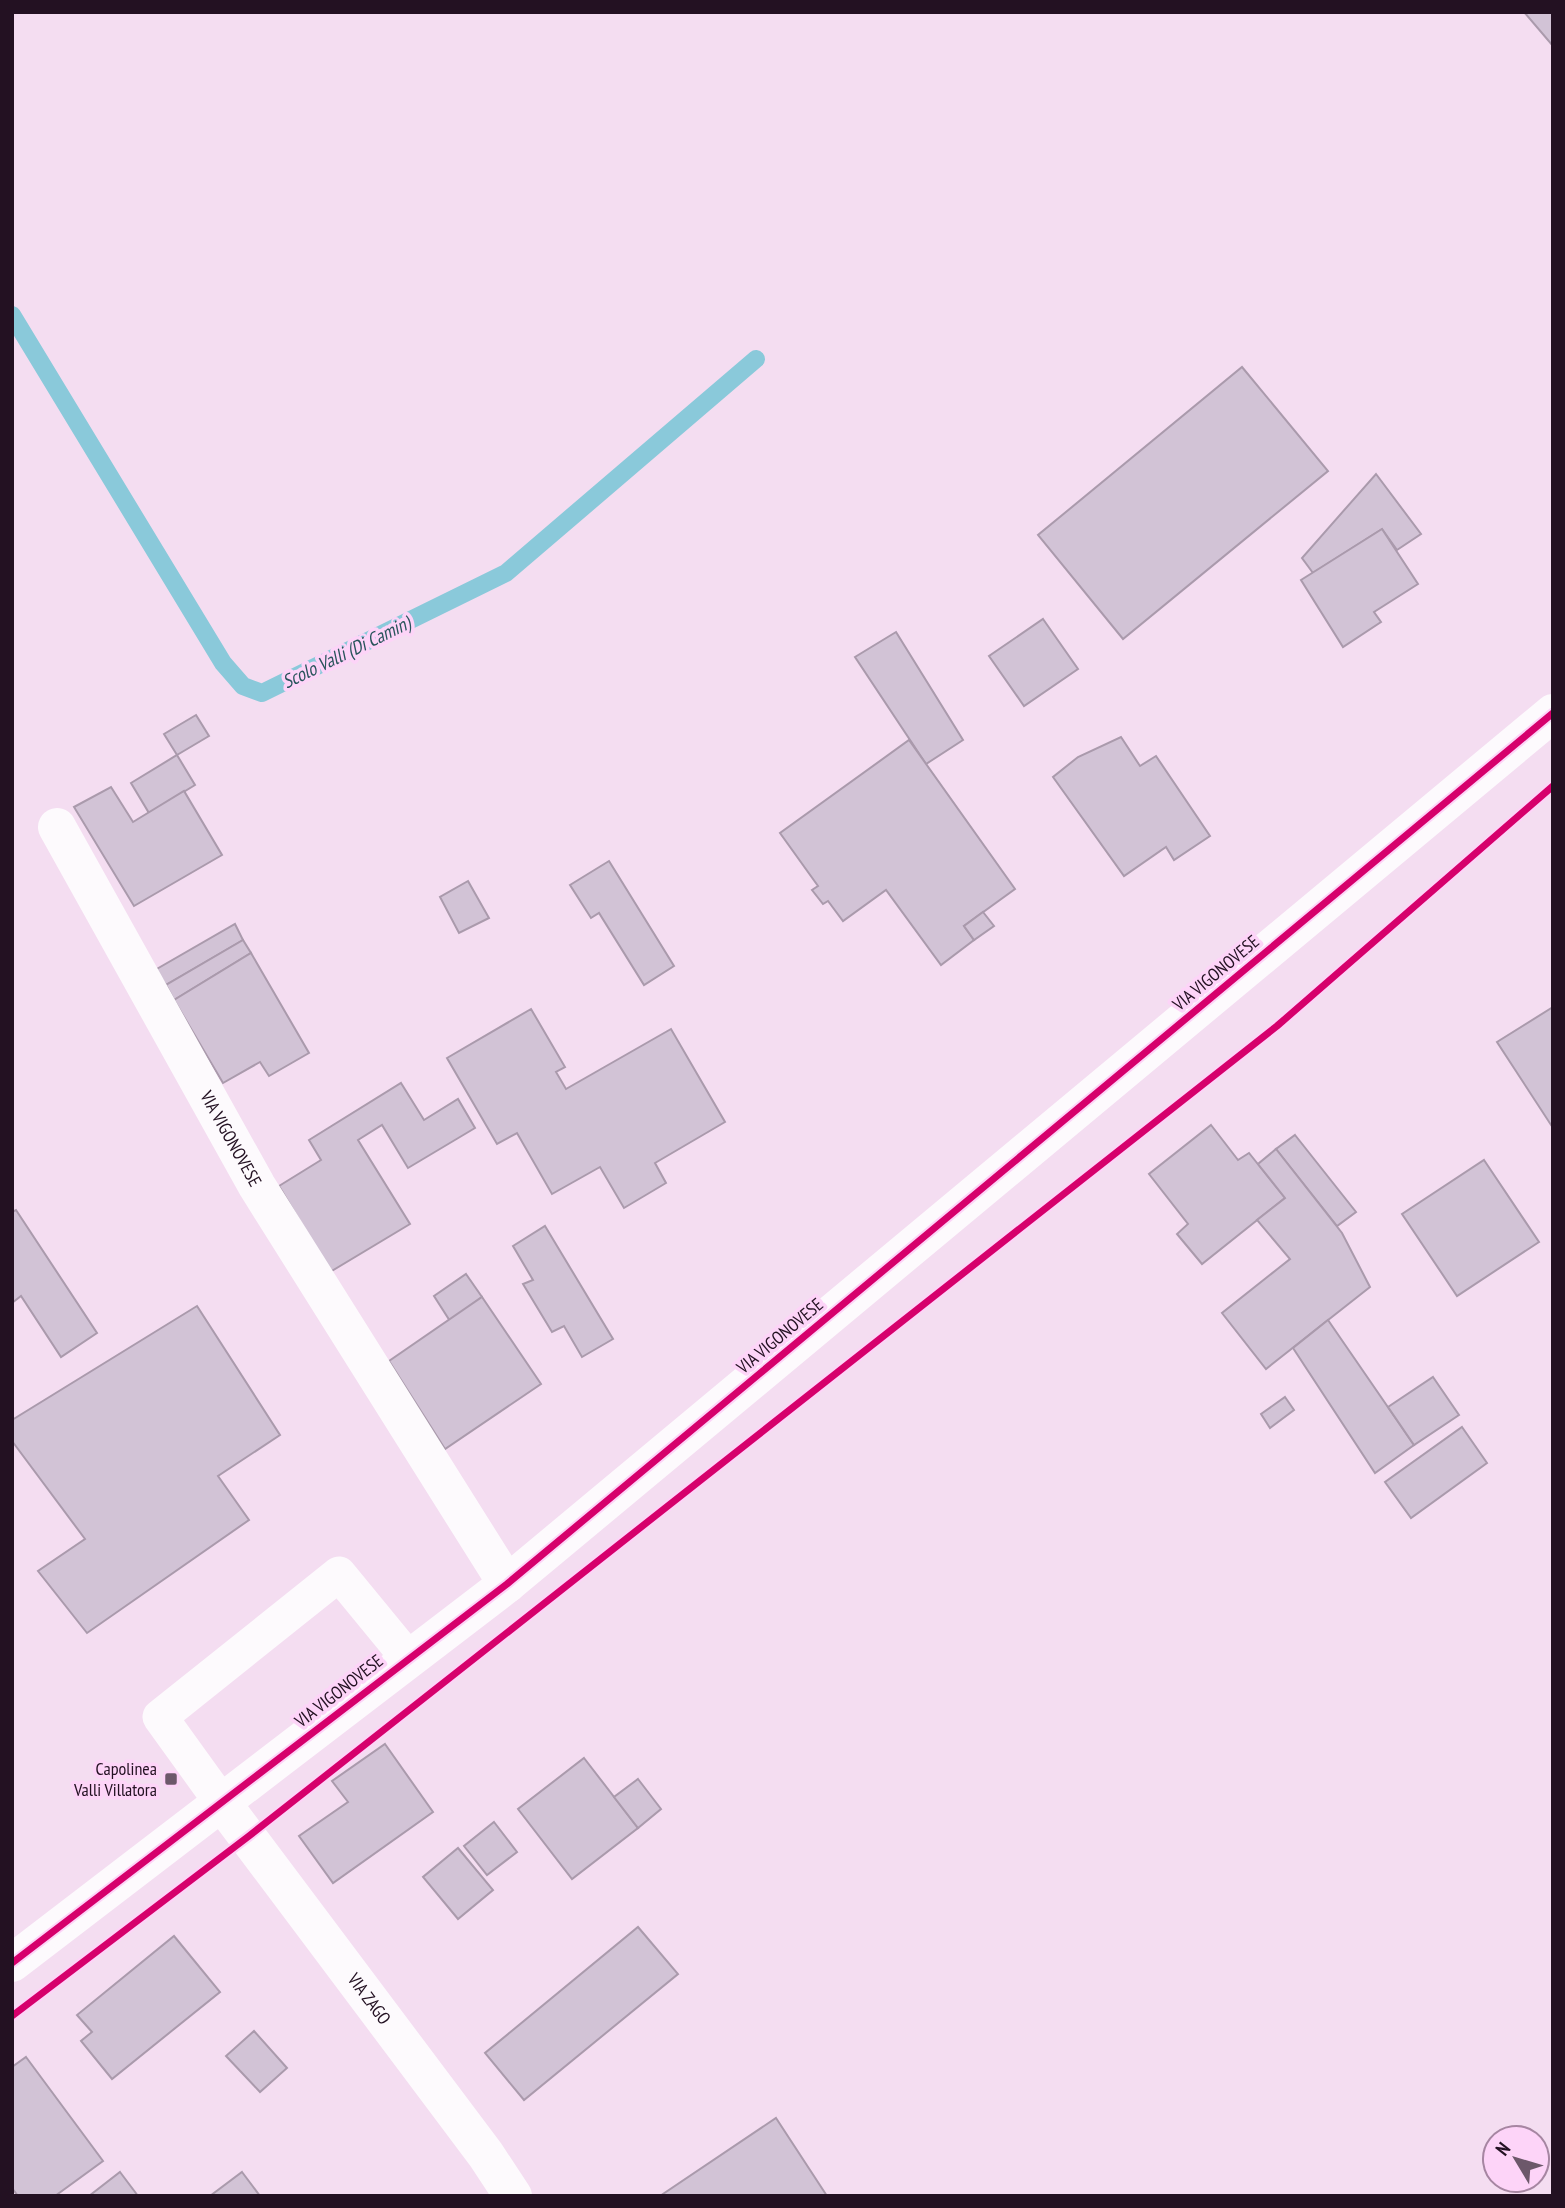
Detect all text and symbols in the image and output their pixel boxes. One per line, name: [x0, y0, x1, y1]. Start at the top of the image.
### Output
water label: Scolo Valli (Di Camin): [278, 610, 416, 693]
street label: VIA VIGONOVESE: [1167, 930, 1264, 1016]
street label: VIA VIGONOVESE: [195, 1086, 267, 1190]
street label: VIA VIGONOVESE: [731, 1293, 828, 1379]
street label: VIA VIGONOVESE: [289, 1649, 387, 1733]
place label: Capolinea Valli Villatora: [73, 1757, 157, 1801]
marker: Capolinea Valli Villatora: [163, 1771, 179, 1787]
street label: VIA ZAGO: [342, 1968, 396, 2029]
north arrow: [1481, 2124, 1551, 2194]
text: N: [1490, 2137, 1515, 2160]

